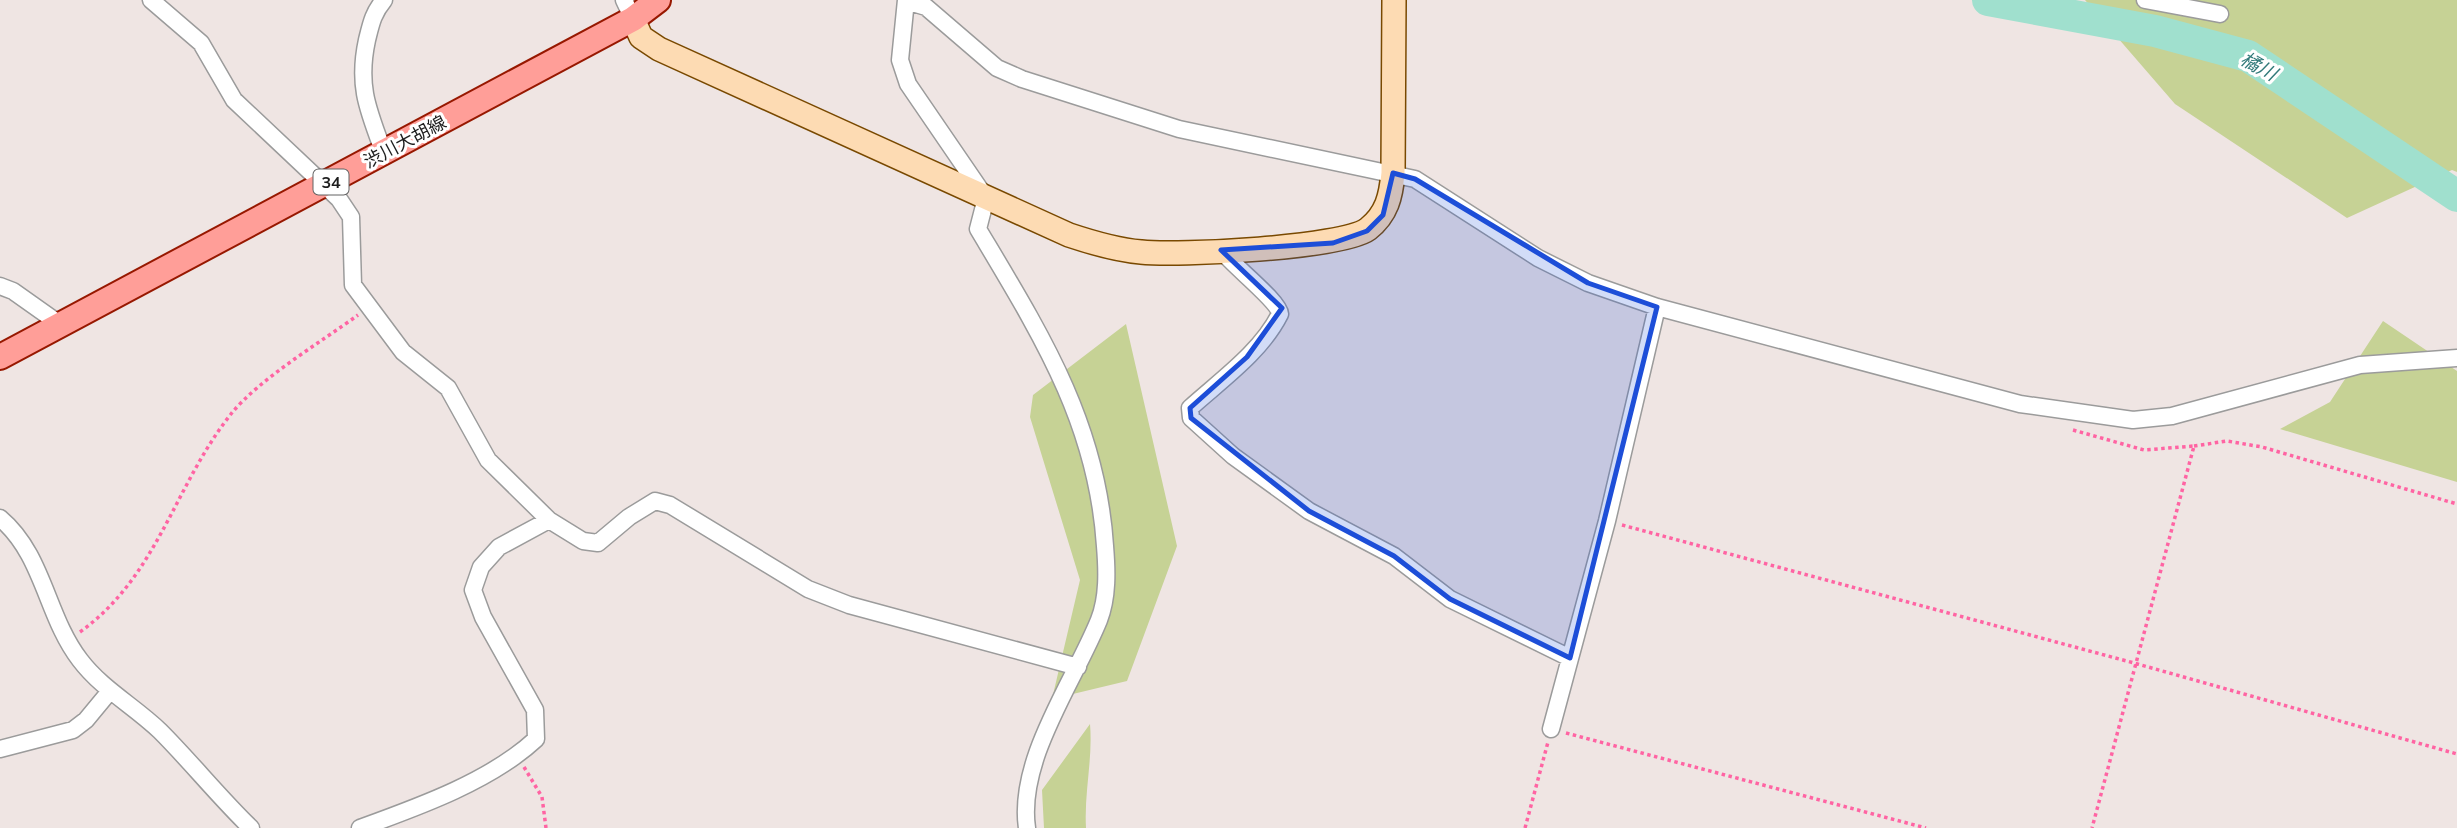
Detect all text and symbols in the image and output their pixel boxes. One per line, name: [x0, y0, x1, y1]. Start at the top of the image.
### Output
water label: 橘川: [2237, 46, 2283, 87]
street label: 渋川大胡線: [360, 110, 450, 173]
road number: 34: [314, 170, 348, 194]

